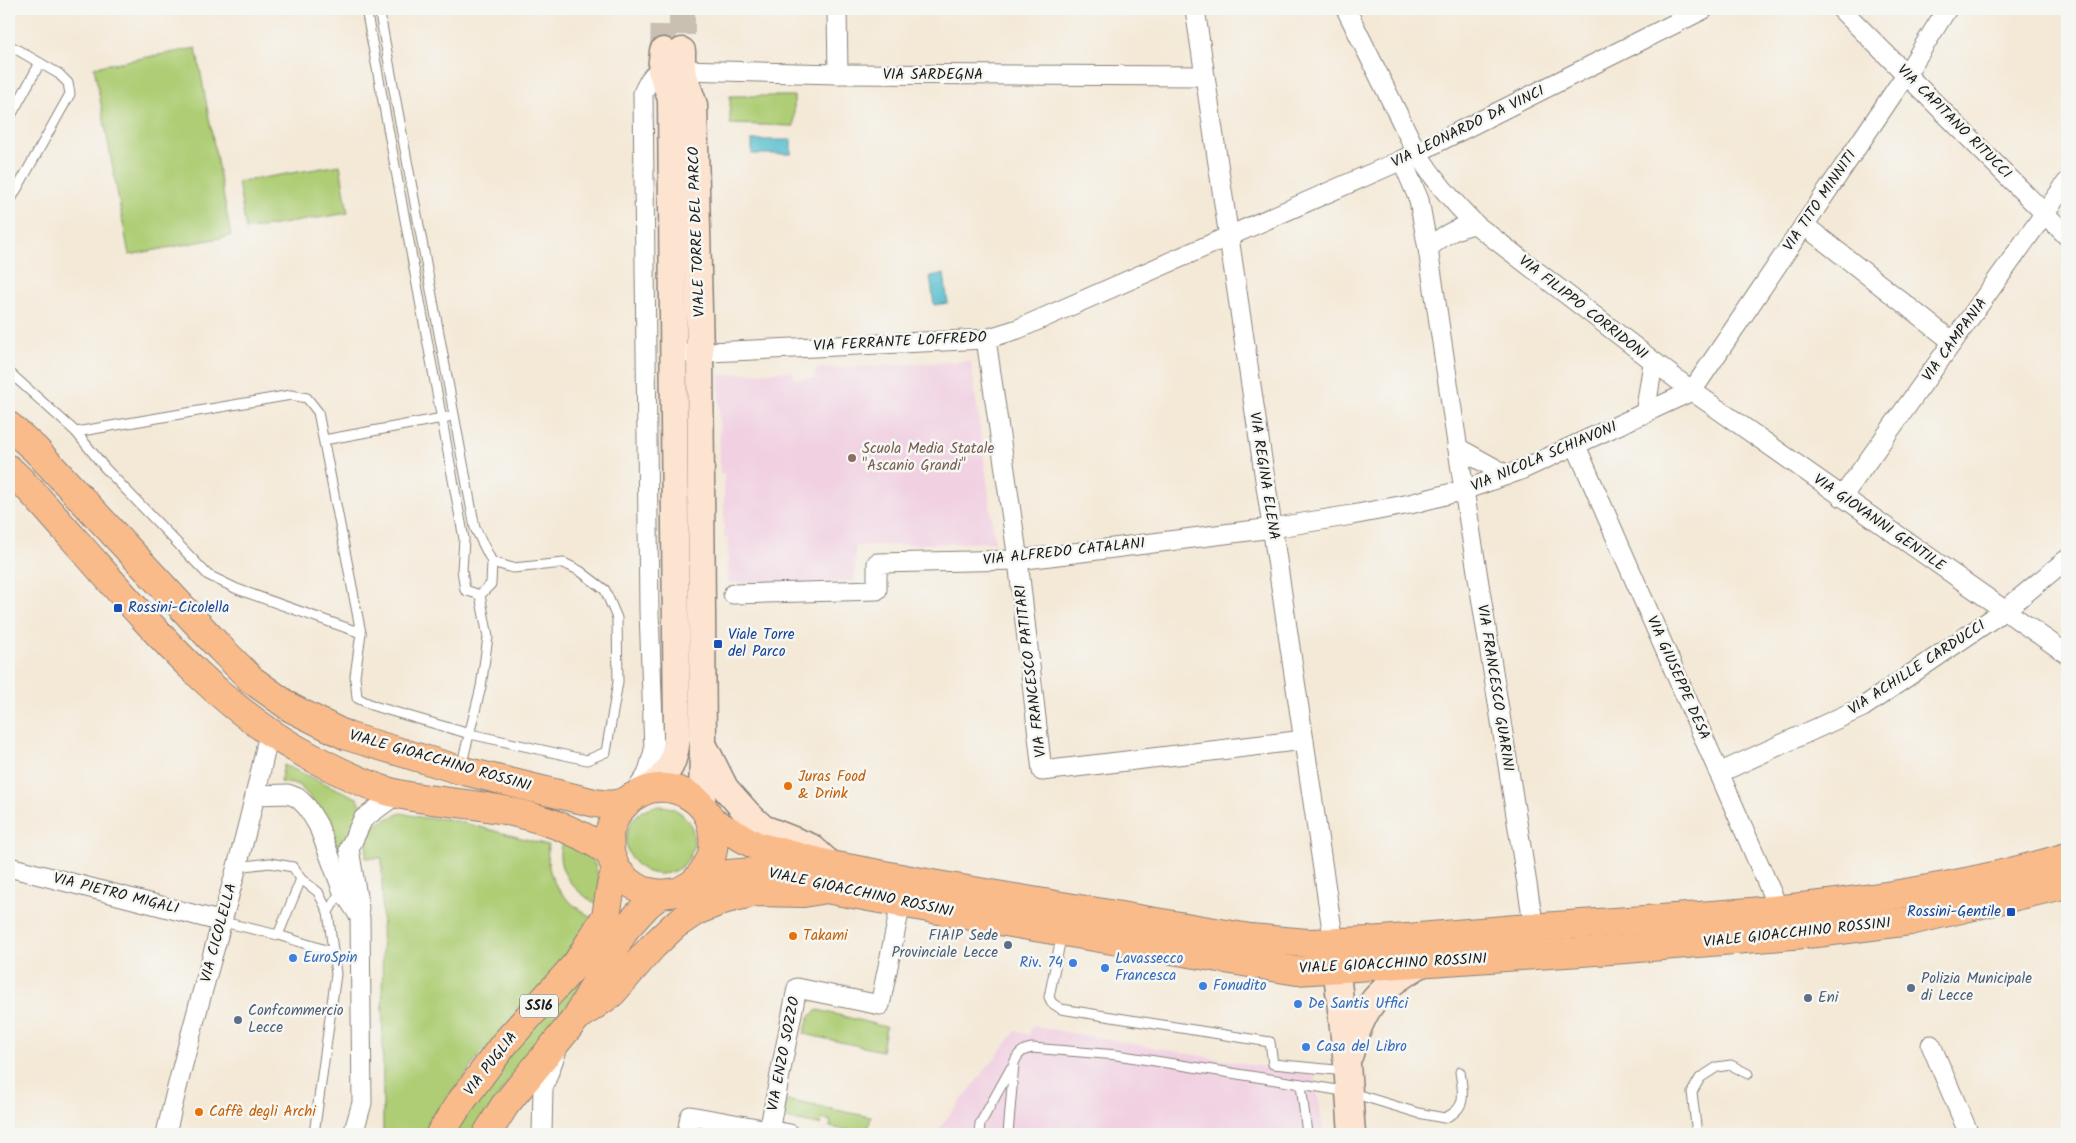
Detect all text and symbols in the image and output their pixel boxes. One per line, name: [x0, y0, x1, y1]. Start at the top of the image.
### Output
street label: VIA CAPITANO RITUCCI: [1891, 59, 2017, 185]
street label: VIA SARDEGNA: [883, 63, 983, 87]
street label: VIA LEONARDO DA VINCI: [1387, 79, 1549, 175]
street label: VIA TITO MINNITI: [1777, 145, 1863, 257]
street label: VIALE TORRE DEL PARCO: [682, 146, 712, 318]
street label: VIA FILIPPO CORRIDONI: [1513, 250, 1653, 366]
street label: VIA CAMPANIA: [1916, 293, 1994, 387]
street label: VIA FERRANTE LOFFREDO: [813, 325, 987, 359]
street label: VIA REGINA ELENA: [1242, 410, 1286, 542]
street label: VIA NICOLA SCHIAVONI: [1467, 415, 1621, 499]
place label: Scuola Media Statale "Ascanio Grandi": [862, 437, 994, 478]
marker: Scuola Media Statale "Ascanio Grandi": [846, 452, 858, 464]
street label: VIA GIOVANNI GENTILE: [1808, 468, 1951, 578]
street label: VIA ALFREDO CATALANI: [982, 532, 1147, 572]
street label: VIA FRANCESCO PATITARI: [1008, 583, 1054, 759]
place label: Rossini-Cicolella: [128, 596, 229, 620]
marker: Rossini-Cicolella: [112, 602, 124, 614]
street label: VIA FRANCESCO GUARINI: [1470, 603, 1520, 774]
street label: VIA GIUSEPPE DESA: [1640, 612, 1716, 744]
street label: VIA ACHILLE CARDUCCI: [1843, 614, 1991, 722]
place label: Viale Torre del Parco: [728, 623, 795, 664]
marker: Viale Torre del Parco: [712, 638, 724, 650]
street label: VIALE GIOACCHINO ROSSINI: [346, 724, 534, 799]
place label: Juras Food & Drink: [798, 765, 866, 806]
marker: Juras Food & Drink: [782, 780, 794, 792]
street label: VIALE GIOACCHINO ROSSINI: [766, 862, 956, 924]
street label: VIA PIETRO MIGALI: [51, 867, 182, 921]
street label: VIA CICOLELLA: [194, 881, 244, 985]
place label: Rossini-Gentile: [1907, 900, 2001, 924]
marker: Rossini-Gentile: [2005, 906, 2017, 918]
street label: VIALE GIOACCHINO ROSSINI: [1702, 911, 1892, 955]
place label: Takami: [803, 924, 849, 948]
place label: FIAIP Sede Provinciale Lecce: [891, 924, 998, 965]
marker: Takami: [787, 930, 799, 942]
marker: FIAIP Sede Provinciale Lecce: [1002, 939, 1014, 951]
place label: EuroSpin: [303, 946, 357, 970]
place label: Lavassecco Francesca: [1115, 947, 1183, 988]
street label: VIALE GIOACCHINO ROSSINI: [1298, 947, 1488, 981]
place label: Riv. 74: [1020, 951, 1063, 975]
marker: EuroSpin: [287, 952, 299, 964]
marker: Riv. 74: [1067, 957, 1079, 969]
marker: Lavassecco Francesca: [1099, 962, 1111, 974]
place label: Polizia Municipale di Lecce: [1921, 967, 2032, 1008]
place label: Fonudito: [1213, 974, 1267, 998]
marker: Fonudito: [1197, 980, 1209, 992]
marker: Polizia Municipale di Lecce: [1905, 982, 1917, 994]
place label: Eni: [1818, 986, 1840, 1010]
place label: De Santis Uffici: [1308, 992, 1409, 1016]
marker: Eni: [1802, 992, 1814, 1004]
road number: SS16: [520, 994, 558, 1018]
street label: VIA ENZO SOZZO: [761, 995, 807, 1113]
marker: De Santis Uffici: [1292, 998, 1304, 1010]
place label: Confcommercio Lecce: [248, 999, 344, 1040]
marker: Confcommercio Lecce: [232, 1014, 244, 1026]
street label: VIA PUGLIA: [458, 1027, 524, 1101]
place label: Casa del Libro: [1316, 1035, 1407, 1059]
marker: Casa del Libro: [1300, 1041, 1312, 1053]
place label: Caffè degli Archi: [209, 1100, 317, 1124]
marker: Caffè degli Archi: [193, 1106, 205, 1118]

